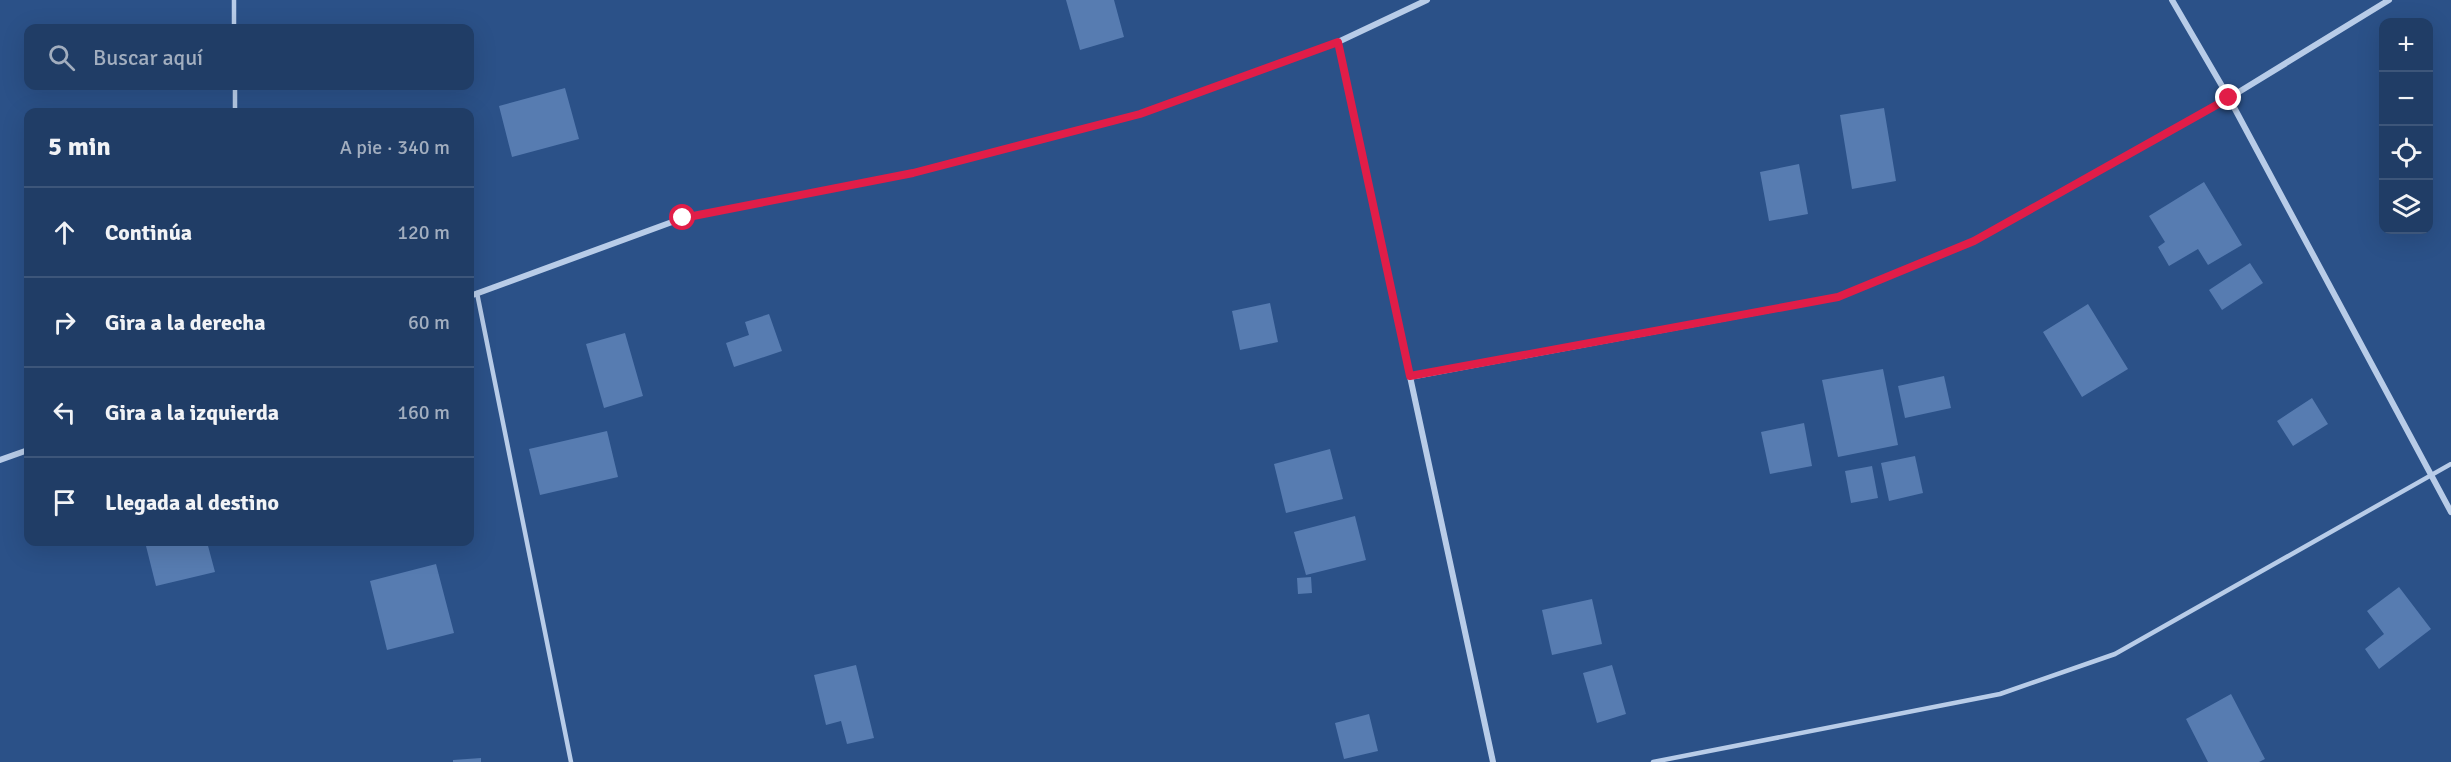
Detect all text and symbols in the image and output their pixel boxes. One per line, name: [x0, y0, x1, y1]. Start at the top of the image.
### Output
map controls: [2379, 18, 2433, 234]
button: +: [2379, 18, 2433, 72]
search box: [24, 24, 474, 90]
icon: search: [45, 41, 78, 74]
text: Buscar aquí: [93, 44, 203, 71]
button: −: [2379, 72, 2433, 126]
route end: [2215, 84, 2241, 110]
button: locate: [2379, 126, 2433, 180]
text: 5 min: [48, 131, 111, 163]
text: A pie · 340 m: [340, 135, 450, 160]
button: layers: [2379, 180, 2433, 234]
route start: [669, 204, 695, 230]
icon: ahead: [48, 216, 81, 249]
text: Continúa: [105, 219, 192, 246]
text: 120 m: [397, 220, 450, 245]
icon: right: [48, 306, 81, 339]
text: Gira a la derecha: [105, 309, 266, 336]
text: 60 m: [408, 310, 450, 335]
icon: left: [48, 396, 81, 429]
text: Gira a la izquierda: [105, 399, 279, 426]
text: 160 m: [397, 400, 450, 425]
icon: arrive: [48, 486, 81, 519]
text: Llegada al destino: [105, 489, 279, 516]

